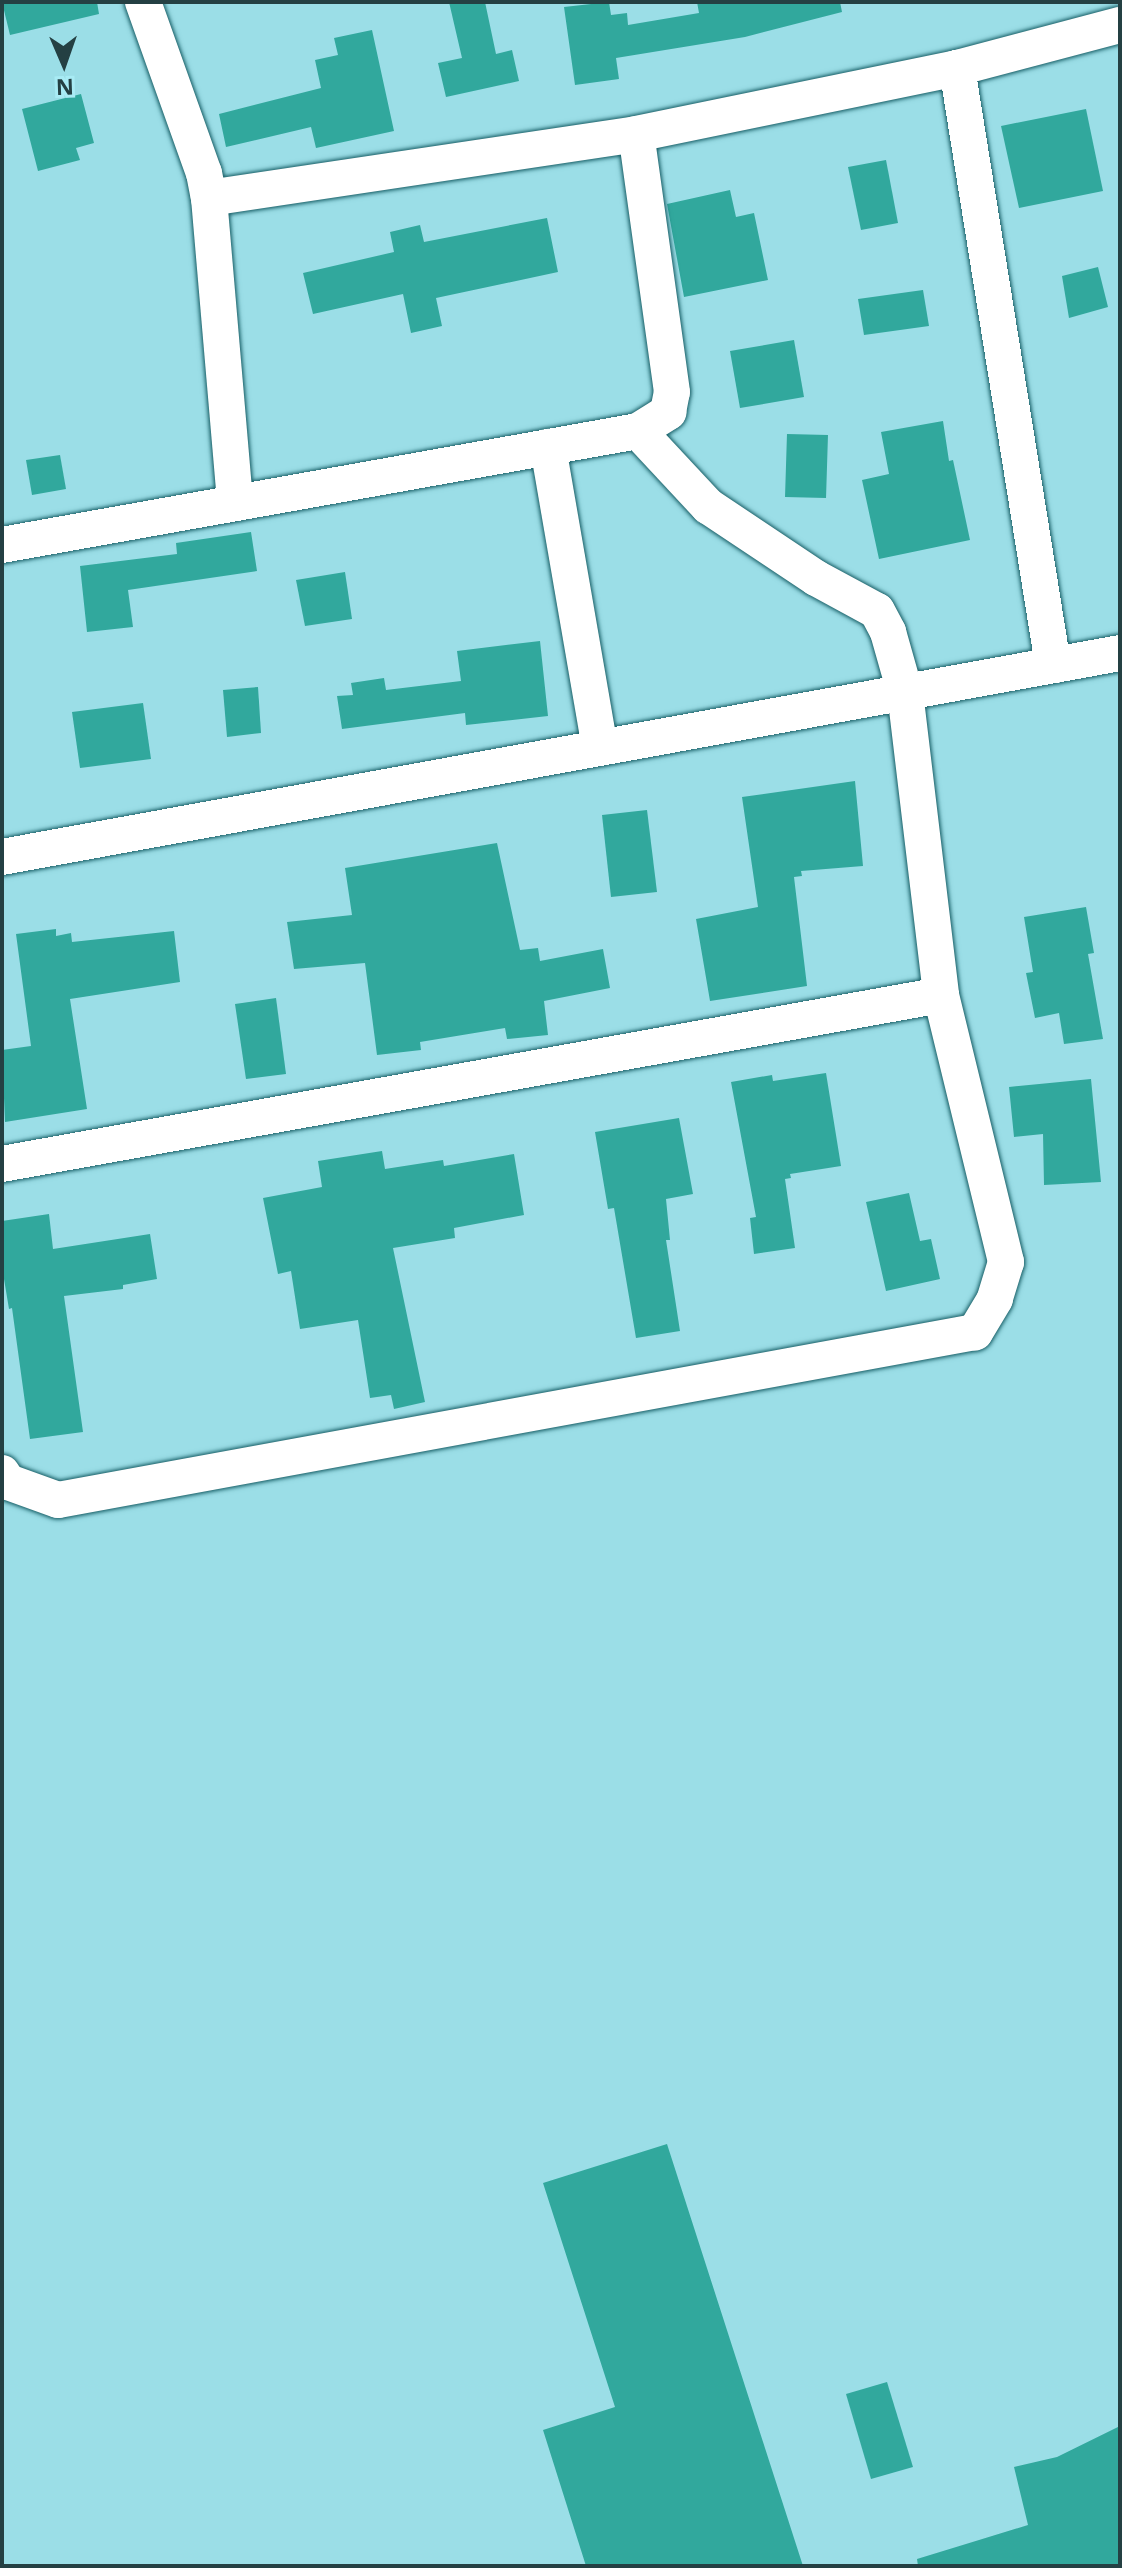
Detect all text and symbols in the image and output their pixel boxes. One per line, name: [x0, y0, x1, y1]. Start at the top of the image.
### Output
north arrow: [24, 24, 104, 104]
text: N: [55, 73, 74, 103]

